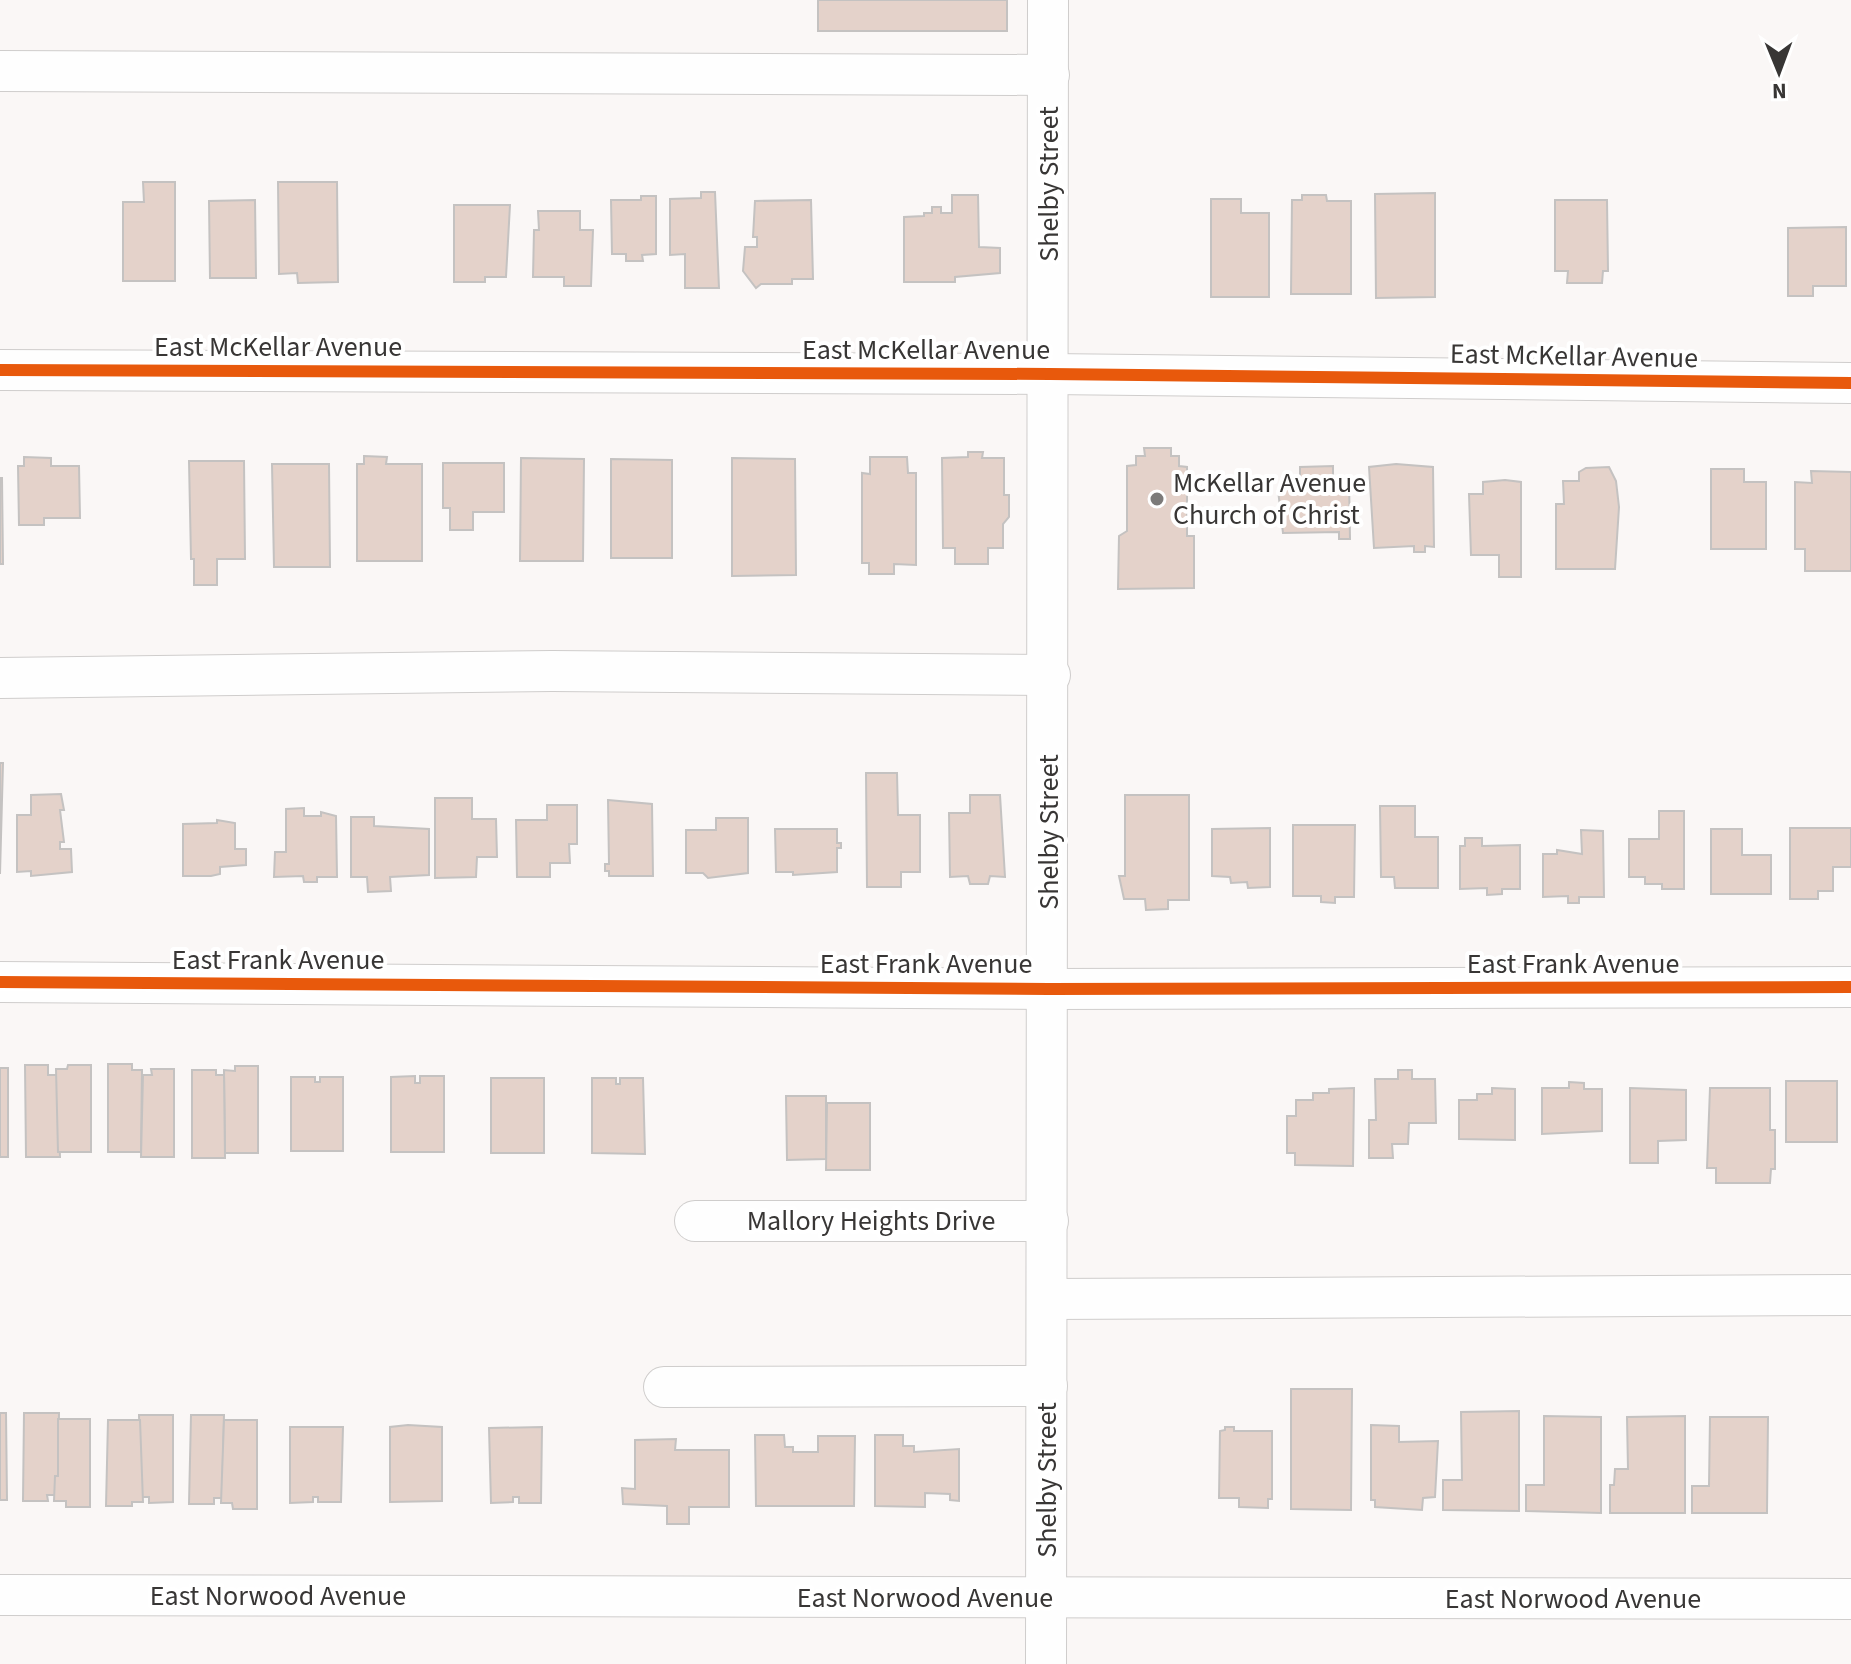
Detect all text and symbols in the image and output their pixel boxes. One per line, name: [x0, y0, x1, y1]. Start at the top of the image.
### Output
north arrow: [1739, 32, 1819, 112]
text: N: [1772, 75, 1787, 107]
street label: Shelby Street: [1029, 106, 1069, 262]
street label: East McKellar Avenue: [154, 327, 402, 367]
street label: East McKellar Avenue: [802, 330, 1050, 370]
street label: East McKellar Avenue: [1450, 334, 1698, 378]
place label: McKellar Avenue Church of Christ: [1173, 463, 1366, 535]
marker: McKellar Avenue Church of Christ: [1148, 490, 1166, 508]
street label: Shelby Street: [1029, 754, 1069, 910]
street label: East Frank Avenue: [172, 940, 384, 980]
street label: East Frank Avenue: [820, 944, 1032, 984]
street label: East Frank Avenue: [1467, 944, 1679, 984]
street label: Mallory Heights Drive: [747, 1201, 995, 1241]
street label: Shelby Street: [1027, 1402, 1067, 1558]
street label: East Norwood Avenue: [150, 1576, 406, 1616]
street label: East Norwood Avenue: [797, 1578, 1053, 1618]
street label: East Norwood Avenue: [1445, 1579, 1701, 1619]

